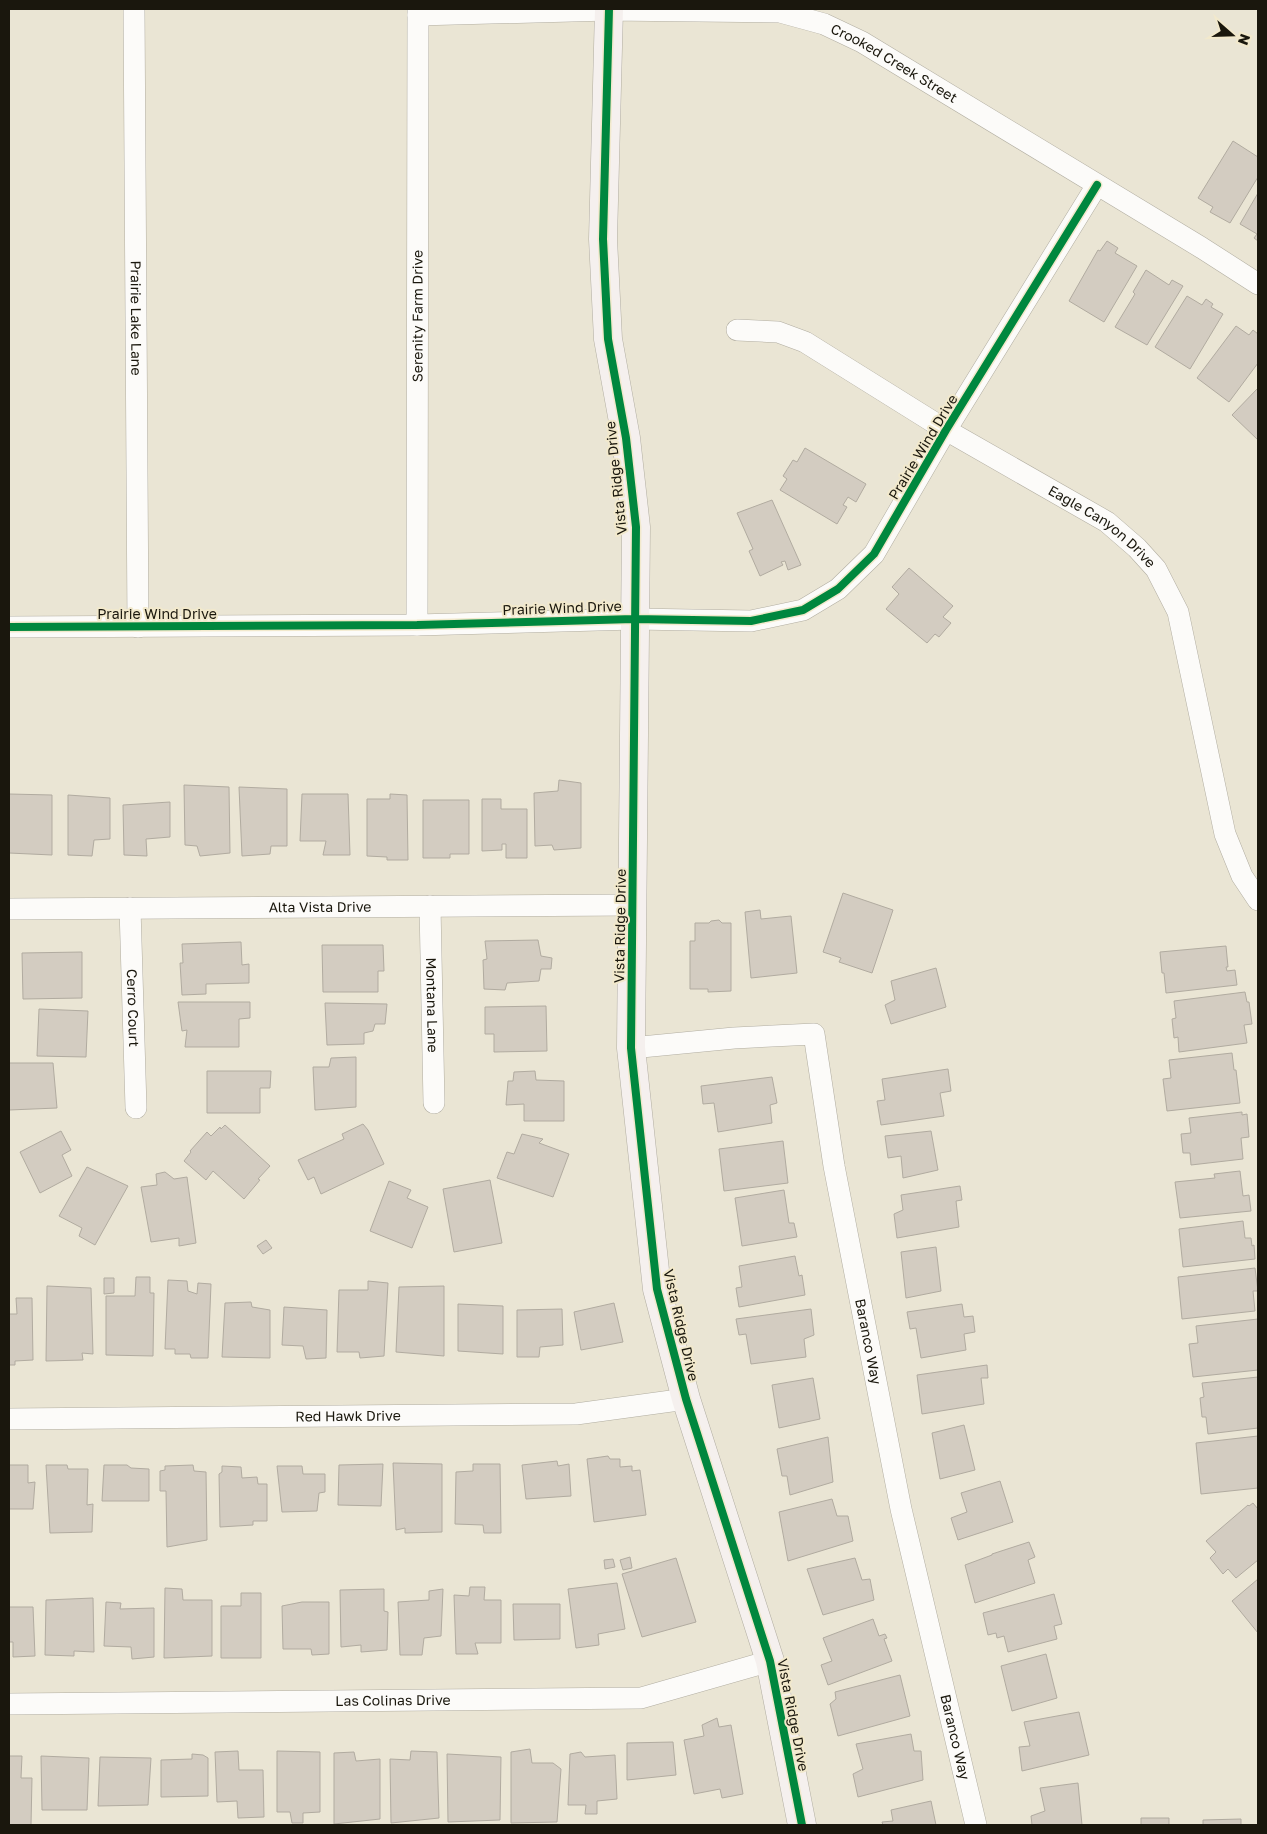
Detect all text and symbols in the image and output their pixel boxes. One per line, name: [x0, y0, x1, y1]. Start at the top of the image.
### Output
north arrow: [1207, 10, 1257, 60]
street label: Crooked Creek Street: [828, 20, 961, 106]
text: N: [1235, 32, 1254, 48]
street label: Serenity Farm Drive: [408, 250, 426, 382]
street label: Prairie Lake Lane: [128, 260, 145, 376]
street label: Prairie Wind Drive: [884, 391, 961, 502]
street label: Vista Ridge Drive: [601, 420, 630, 536]
street label: Eagle Canyon Drive: [1046, 481, 1160, 571]
street label: Prairie Wind Drive: [502, 597, 622, 618]
street label: Prairie Wind Drive: [97, 605, 217, 622]
street label: Vista Ridge Drive: [610, 869, 629, 983]
street label: Alta Vista Drive: [269, 898, 371, 915]
street label: Montana Lane: [423, 957, 442, 1053]
street label: Cerro Court: [124, 969, 143, 1047]
street label: Vista Ridge Drive: [660, 1267, 703, 1383]
street label: Baranco Way: [852, 1297, 886, 1386]
street label: Red Hawk Drive: [295, 1407, 401, 1424]
street label: Vista Ridge Drive: [774, 1657, 813, 1773]
street label: Las Colinas Drive: [335, 1691, 451, 1709]
street label: Baranco Way: [937, 1693, 974, 1781]

